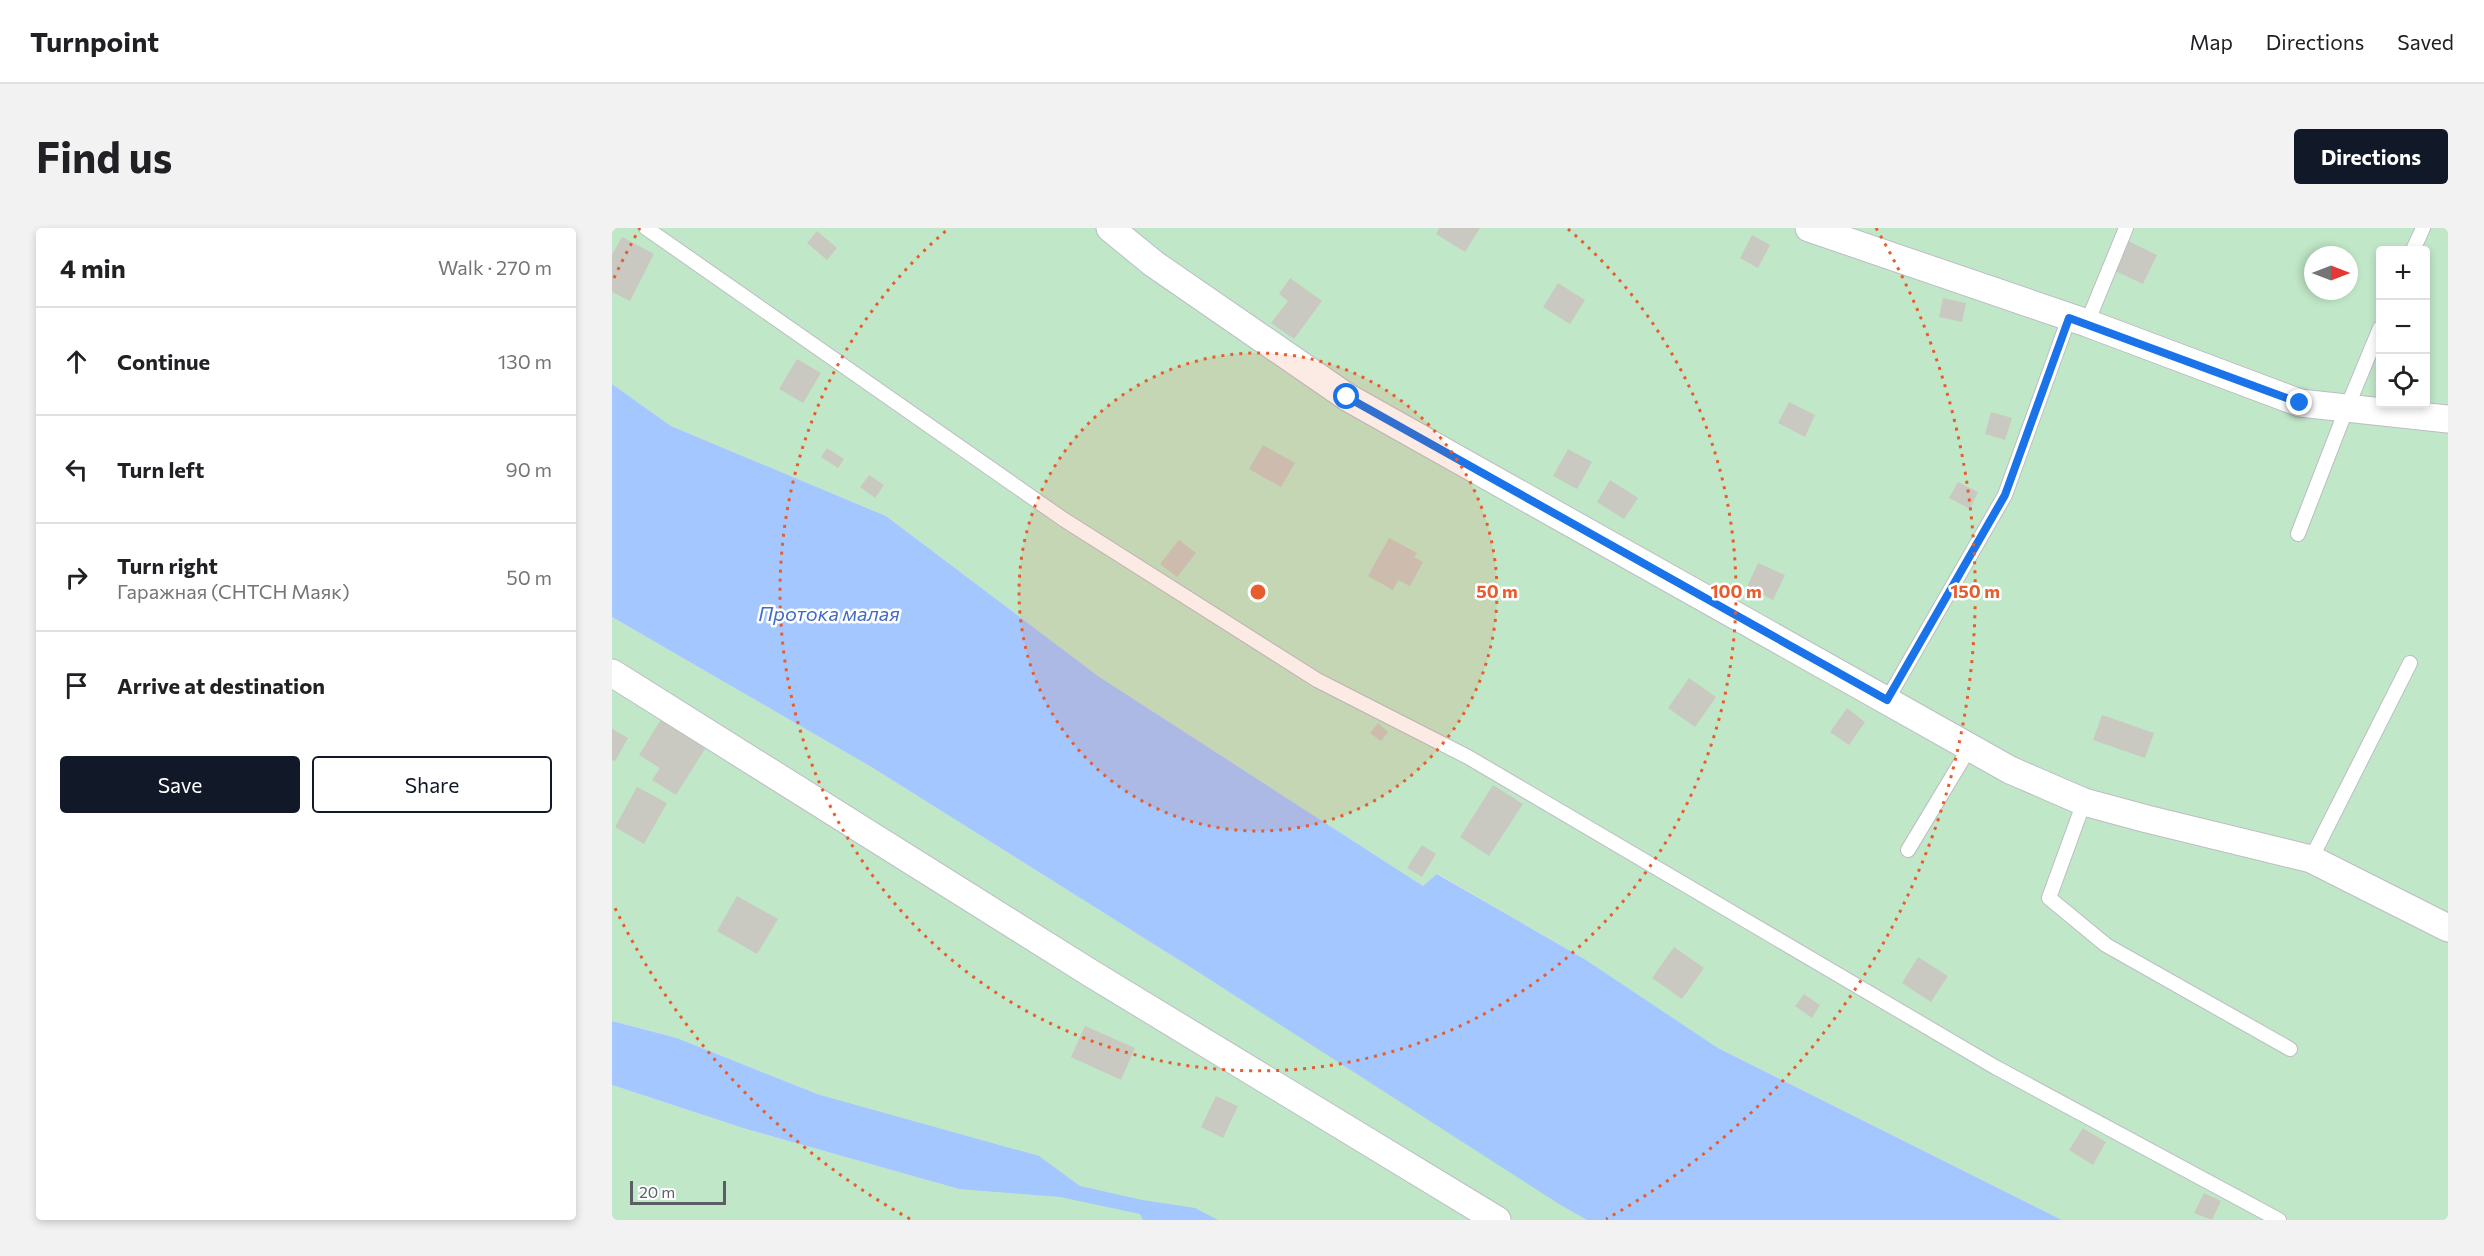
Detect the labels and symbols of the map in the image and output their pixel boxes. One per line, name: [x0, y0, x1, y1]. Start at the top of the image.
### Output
north arrow: [2304, 246, 2358, 300]
route start: [1333, 383, 1359, 409]
route end: [2286, 389, 2312, 415]
text: 50 m: [1476, 580, 1518, 602]
text: 100 m: [1710, 580, 1762, 602]
text: 150 m: [1950, 580, 2000, 602]
centre of rings: [1248, 582, 1268, 602]
water label: Протока малая: [758, 601, 900, 625]
scale bar: [630, 1178, 726, 1206]

